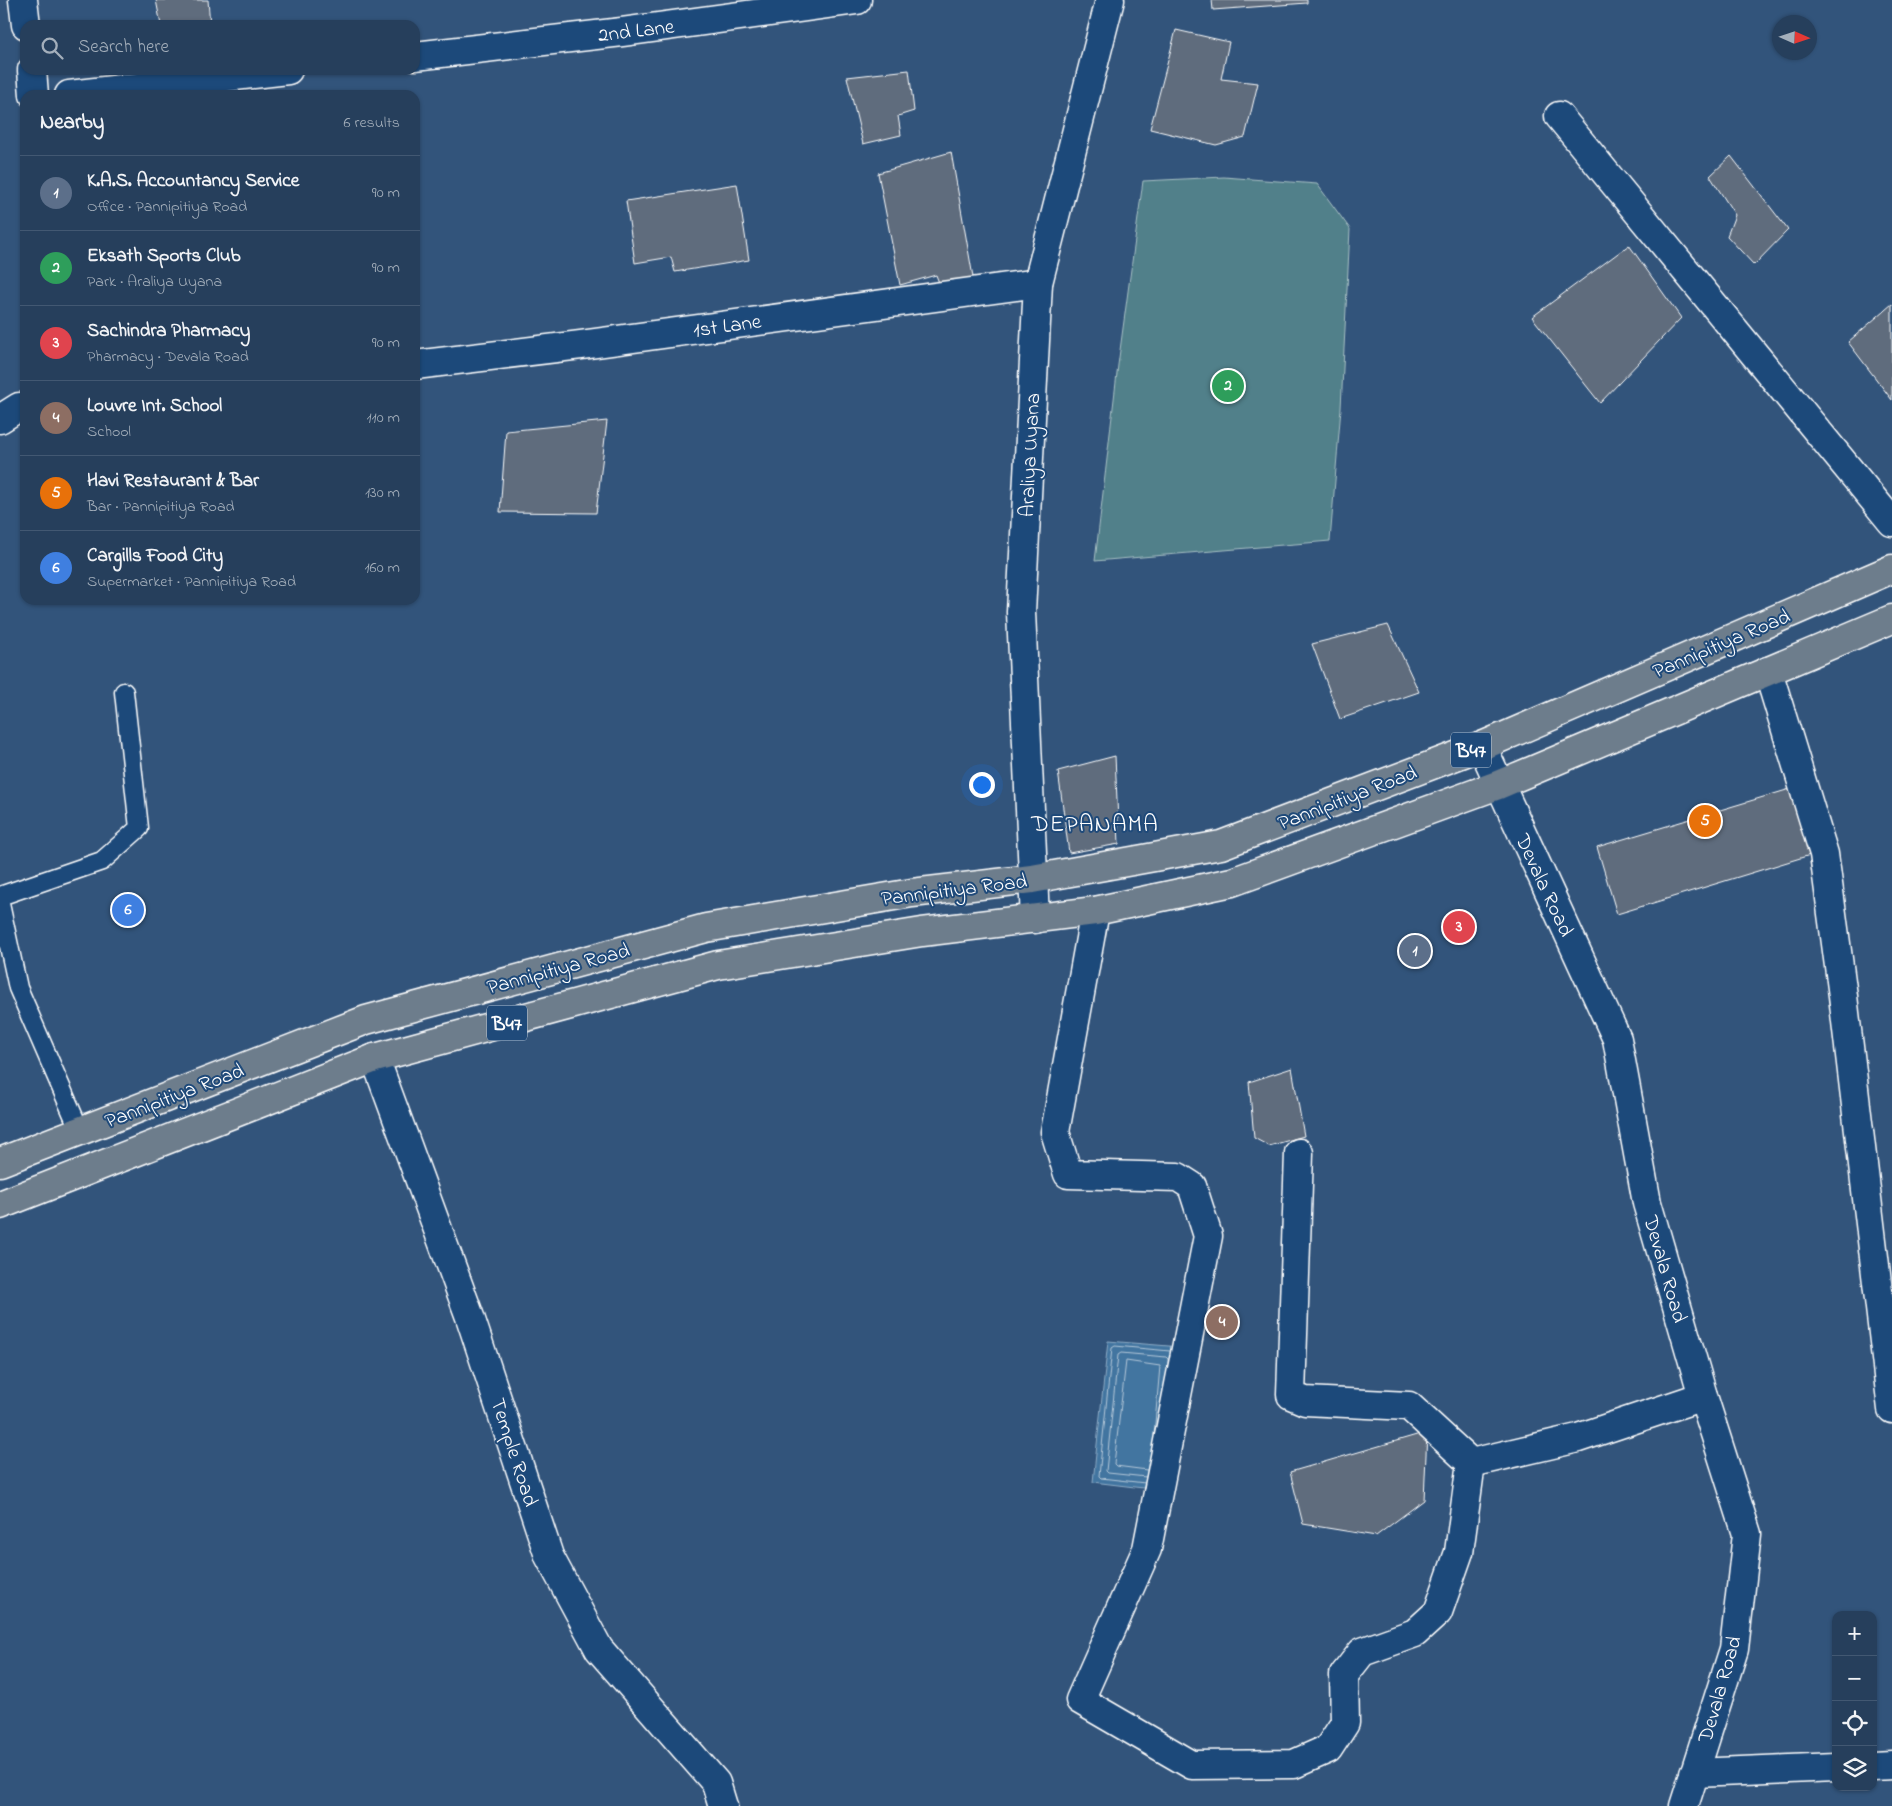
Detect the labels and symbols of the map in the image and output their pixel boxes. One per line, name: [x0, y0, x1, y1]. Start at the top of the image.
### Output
street label: 2nd Lane: [596, 12, 677, 52]
north arrow: [1772, 15, 1817, 60]
street label: 1st Lane: [691, 307, 764, 347]
pin: 2: [1212, 367, 1244, 405]
street label: Araliya Uyana: [1013, 392, 1051, 518]
street label: Pannipitiya Road: [1648, 602, 1796, 689]
road number: B47: [1451, 732, 1491, 768]
street label: Pannipitiya Road: [1274, 759, 1422, 841]
your location: [969, 772, 995, 798]
pin: 5: [1689, 802, 1721, 840]
district label: DEPANAMA: [1030, 808, 1159, 843]
street label: Devala Road: [1506, 829, 1580, 942]
street label: Pannipitiya Road: [880, 867, 1029, 917]
pin: 6: [112, 891, 144, 929]
pin: 3: [1443, 908, 1475, 946]
pin: 1: [1399, 932, 1431, 970]
street label: Pannipitiya Road: [484, 936, 634, 1005]
road number: B47: [487, 1006, 527, 1040]
street label: Pannipitiya Road: [101, 1057, 249, 1139]
street label: Devala Road: [1634, 1212, 1694, 1327]
pin: 4: [1206, 1303, 1238, 1341]
street label: Temple Road: [481, 1395, 545, 1511]
street label: Devala Road: [1691, 1632, 1751, 1748]

